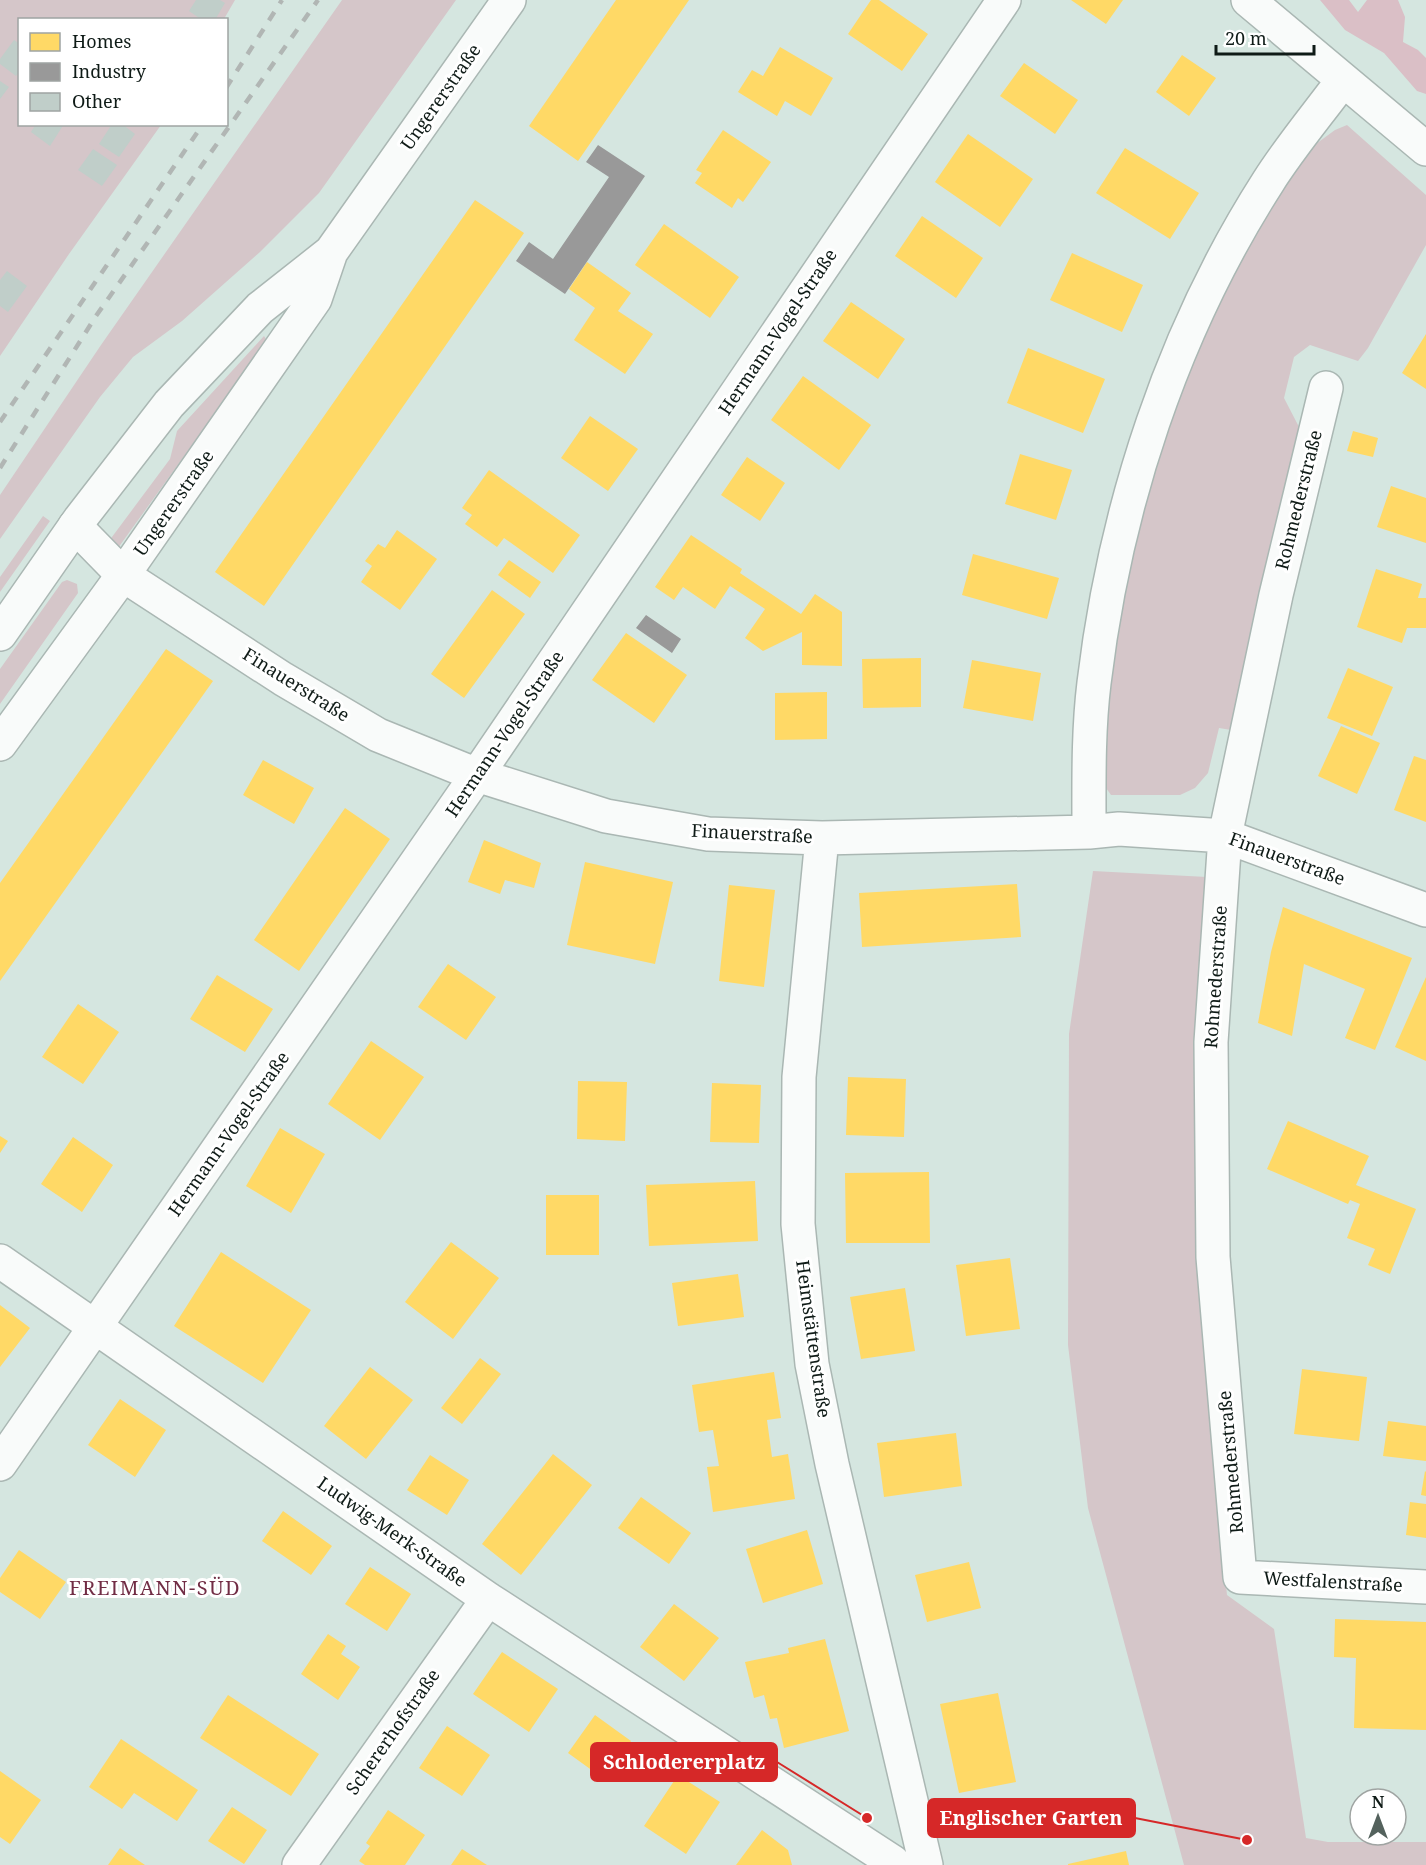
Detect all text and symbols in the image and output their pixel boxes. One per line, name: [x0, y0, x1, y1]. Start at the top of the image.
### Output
legend: [18, 18, 228, 126]
scale bar: [1216, 18, 1314, 56]
text: 20 m: [1225, 26, 1267, 50]
text: Homes: [72, 29, 131, 53]
street label: Ungererstraße: [395, 39, 486, 154]
text: Industry: [72, 59, 147, 83]
text: Other: [72, 89, 122, 113]
street label: Hermann-Vogel-Straße: [712, 244, 842, 419]
street label: Rohmederstraße: [1269, 427, 1327, 572]
street label: Ungererstraße: [128, 445, 219, 560]
street label: Finauerstraße: [239, 642, 354, 727]
street label: Hermann-Vogel-Straße: [439, 646, 569, 821]
street label: Finauerstraße: [691, 818, 813, 848]
street label: Finauerstraße: [1226, 826, 1349, 890]
street label: Rohmederstraße: [1198, 905, 1232, 1049]
street label: Hermann-Vogel-Straße: [162, 1046, 294, 1221]
street label: Heimstättenstraße: [791, 1258, 837, 1419]
street label: Rohmederstraße: [1212, 1390, 1248, 1535]
street label: Ludwig-Merk-Straße: [313, 1471, 472, 1592]
street label: Westfalenstraße: [1263, 1565, 1403, 1597]
district label: FREIMANN-SÜD: [69, 1574, 241, 1601]
street label: Schererhofstraße: [340, 1664, 445, 1799]
callout: Schlodererplatz: [591, 1743, 777, 1781]
text: Schlodererplatz: [603, 1748, 765, 1775]
north arrow: [1348, 1787, 1408, 1847]
text: N: [1372, 1791, 1385, 1813]
callout: Englischer Garten: [928, 1799, 1135, 1837]
text: Englischer Garten: [939, 1804, 1123, 1831]

